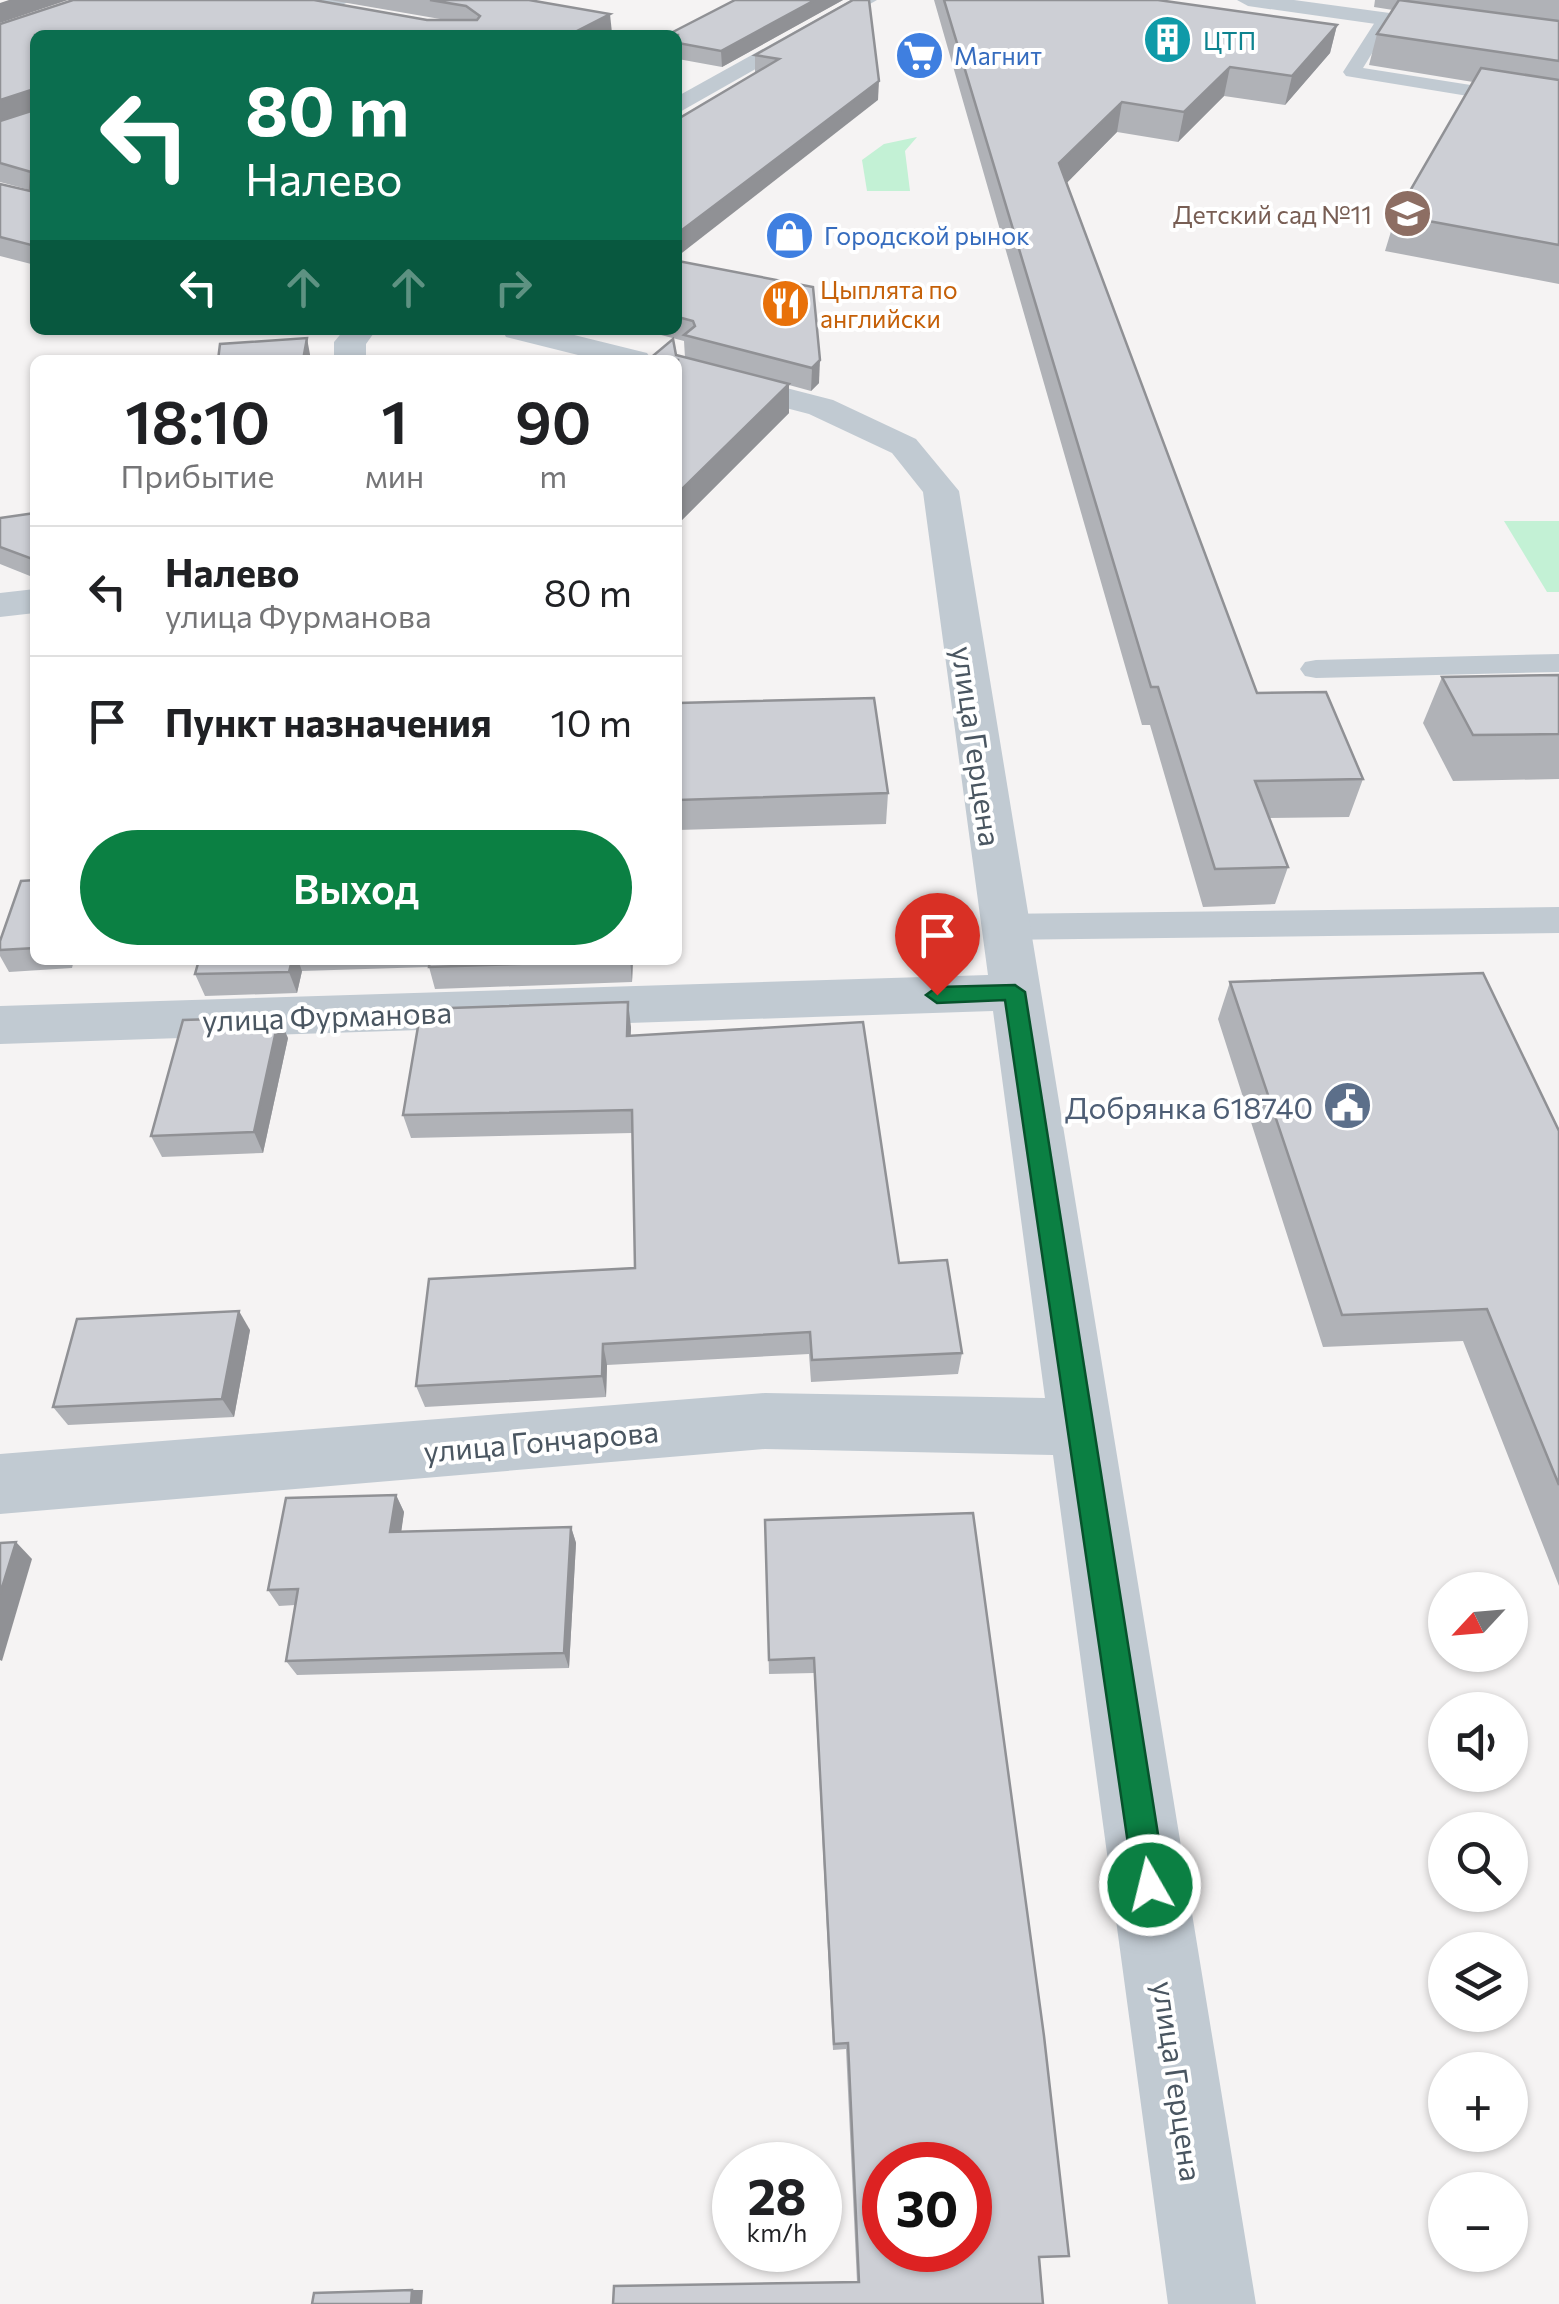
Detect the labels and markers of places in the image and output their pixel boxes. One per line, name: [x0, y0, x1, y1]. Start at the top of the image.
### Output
building icon: ЦТП: [1142, 14, 1194, 66]
place label: ЦТП: [1203, 25, 1256, 55]
supermarket icon: Магнит: [893, 29, 945, 81]
place label: Магнит: [954, 40, 1042, 70]
school or university icon: Детский сад №11: [1381, 188, 1433, 240]
place label: Детский сад №11: [1173, 199, 1372, 229]
shop icon: Городской рынок: [763, 209, 815, 261]
place label: Городской рынок: [824, 220, 1030, 250]
place label: Цыплята по английски: [820, 274, 958, 333]
restaurant icon: Цыплята по английски: [759, 277, 811, 329]
pin: [895, 893, 980, 996]
public building icon: Добрянка 618740: [1322, 1080, 1374, 1132]
place label: Добрянка 618740: [1065, 1088, 1313, 1125]

